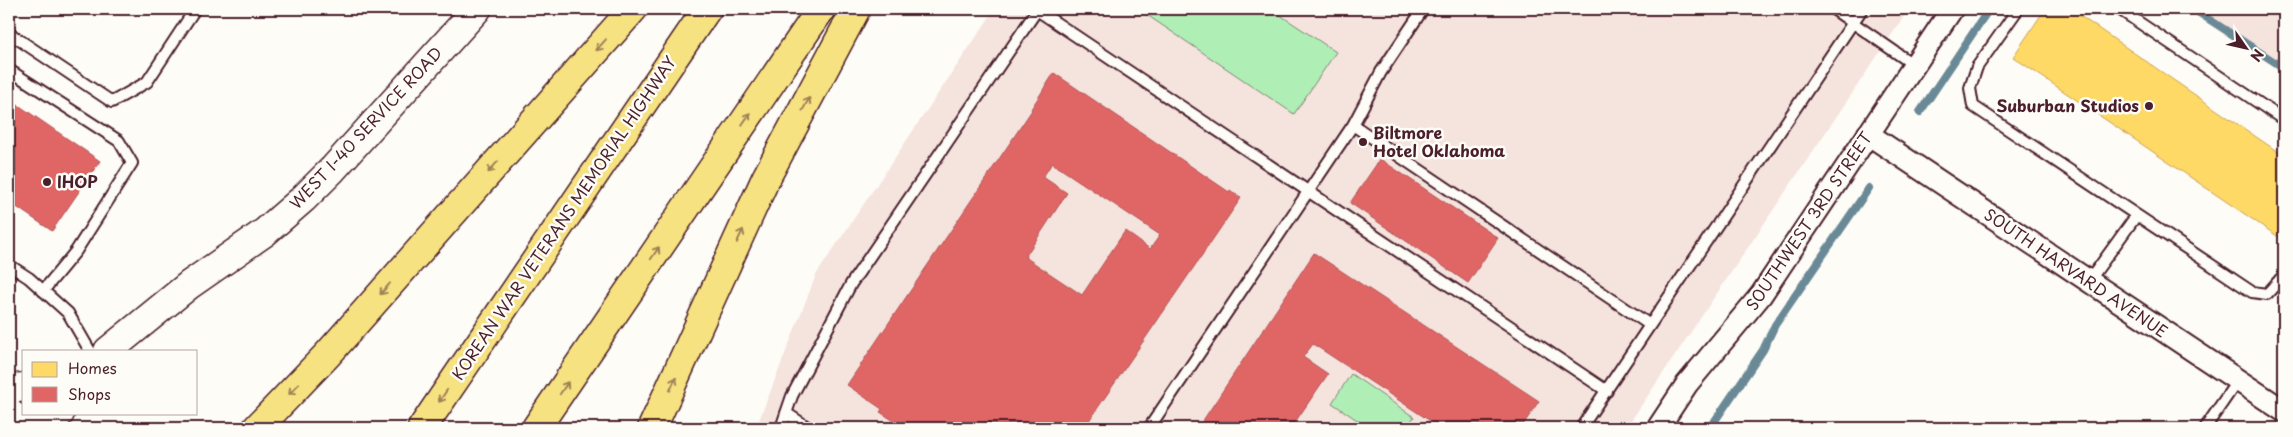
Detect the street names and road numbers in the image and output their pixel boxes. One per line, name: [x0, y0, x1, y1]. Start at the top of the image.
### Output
street label: WEST I-40 SERVICE ROAD: [283, 41, 447, 214]
street label: KOREAN WAR VETERANS MEMORIAL HIGHWAY: [445, 51, 681, 384]
street label: SOUTHWEST 3RD STREET: [1739, 126, 1877, 314]
street label: SOUTH HARVARD AVENUE: [1980, 202, 2173, 343]

